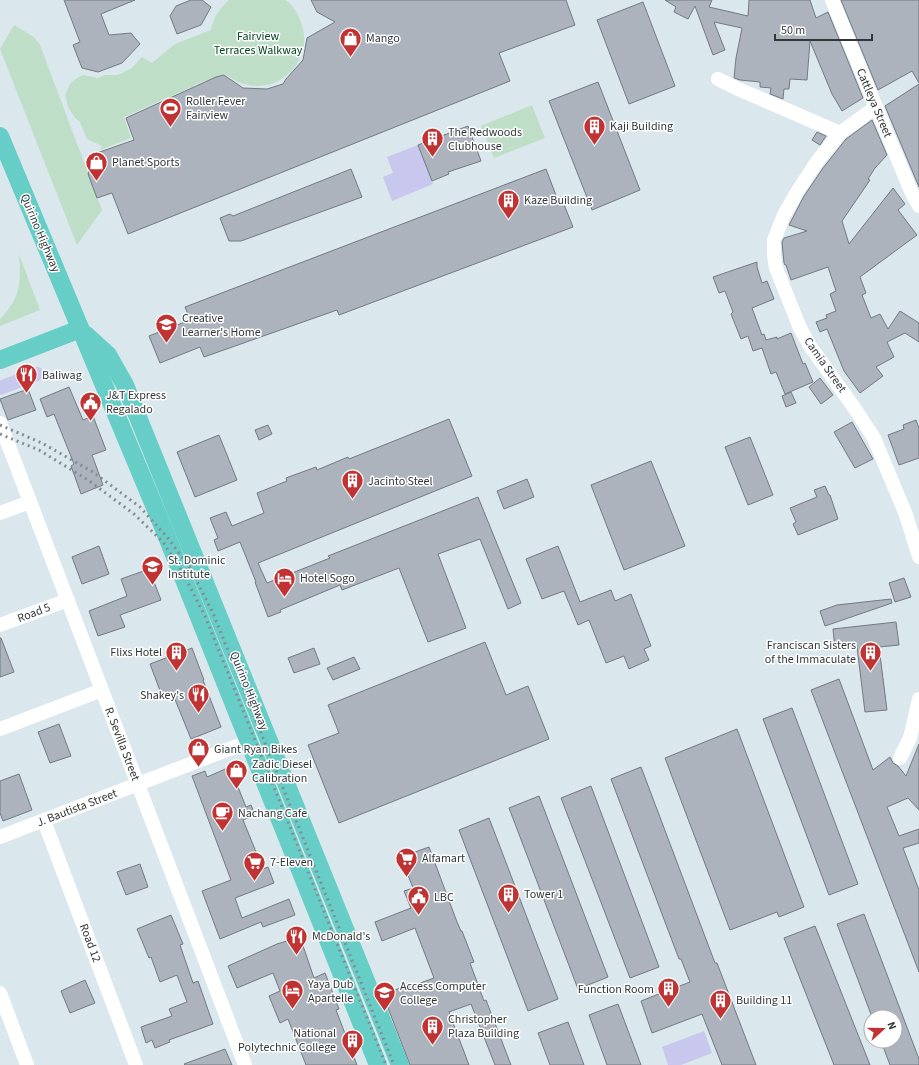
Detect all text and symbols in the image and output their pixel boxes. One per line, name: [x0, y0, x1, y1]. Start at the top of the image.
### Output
scale bar: [775, 16, 872, 42]
text: 50 m: [781, 22, 805, 39]
shop icon: Mango: [338, 25, 364, 58]
park label: Fairview Terraces Walkway: [214, 28, 303, 59]
place label: Mango: [366, 30, 400, 47]
street label: Cattleya Street: [852, 66, 896, 140]
place label: Roller Fever Fairview: [186, 93, 246, 124]
sports icon: Roller Fever Fairview: [157, 95, 183, 128]
building icon: Kaji Building: [582, 113, 608, 146]
place label: Kaji Building: [610, 118, 673, 135]
place label: The Redwoods Clubhouse: [448, 124, 522, 155]
building icon: The Redwoods Clubhouse: [420, 126, 446, 159]
shop icon: Planet Sports: [84, 149, 110, 182]
place label: Planet Sports: [112, 154, 179, 171]
building icon: Kaze Building: [495, 187, 521, 220]
street label: Quirino Highway: [16, 191, 64, 275]
place label: Kaze Building: [524, 192, 592, 209]
place label: Creative Learner's Home: [182, 310, 261, 341]
school or university icon: Creative Learner's Home: [154, 312, 180, 345]
street label: Camia Street: [800, 334, 850, 396]
restaurant icon: Baliwag: [13, 362, 39, 395]
place label: Baliwag: [42, 367, 82, 384]
place label: J&T Express Regalado: [106, 387, 166, 418]
public building icon: J&T Express Regalado: [78, 389, 104, 422]
building icon: Jacinto Steel: [340, 468, 366, 501]
place label: Jacinto Steel: [368, 473, 433, 490]
place label: St. Dominic Institute: [168, 552, 226, 583]
school or university icon: St. Dominic Institute: [140, 554, 166, 587]
hotel icon: Hotel Sogo: [272, 565, 298, 598]
place label: Hotel Sogo: [300, 570, 355, 587]
street label: Road 5: [15, 599, 53, 627]
place label: Franciscan Sisters of the Immaculate: [765, 637, 856, 668]
building icon: Flixs Hotel: [164, 639, 190, 672]
building icon: Franciscan Sisters of the Immaculate: [858, 639, 884, 672]
place label: Flixs Hotel: [110, 644, 162, 661]
street label: Quirino Highway: [225, 649, 273, 733]
restaurant icon: Shakey's: [186, 682, 212, 715]
place label: Shakey's: [140, 687, 184, 704]
street label: R. Sevilla Street: [100, 705, 144, 783]
shop icon: Giant Ryan Bikes: [185, 736, 211, 769]
place label: Giant Ryan Bikes: [214, 741, 297, 758]
place label: Zadic Diesel Calibration: [252, 756, 312, 787]
shop icon: Zadic Diesel Calibration: [223, 758, 249, 791]
street label: J. Bautista Street: [34, 785, 120, 831]
cafe icon: Nachang Cafe: [209, 800, 235, 833]
place label: Nachang Cafe: [238, 805, 307, 822]
supermarket icon: Alfamart: [393, 845, 419, 878]
supermarket icon: 7-Eleven: [241, 849, 267, 882]
place label: Alfamart: [422, 850, 465, 867]
place label: 7-Eleven: [270, 854, 313, 871]
building icon: Tower 1: [495, 881, 521, 914]
public building icon: LBC: [406, 884, 432, 917]
place label: Tower 1: [524, 886, 563, 903]
place label: LBC: [434, 889, 454, 906]
street label: Road 12: [75, 921, 105, 965]
restaurant icon: McDonald's: [283, 923, 309, 956]
place label: McDonald's: [312, 928, 370, 945]
place label: Yaya Dub Apartelle: [307, 976, 354, 1007]
building icon: Function Room: [656, 976, 682, 1009]
hotel icon: Yaya Dub Apartelle: [279, 978, 305, 1011]
place label: Access Computer College: [400, 978, 487, 1009]
school or university icon: Access Computer College: [372, 980, 398, 1013]
place label: Function Room: [578, 981, 654, 998]
building icon: Building 11: [708, 987, 734, 1020]
place label: Building 11: [736, 992, 792, 1009]
north arrow: [863, 1009, 903, 1049]
place label: Christopher Plaza Building: [448, 1011, 519, 1042]
building icon: Christopher Plaza Building: [419, 1013, 445, 1046]
text: N: [884, 1019, 900, 1032]
place label: National Polytechnic College: [238, 1025, 336, 1056]
building icon: National Polytechnic College: [339, 1027, 365, 1060]

